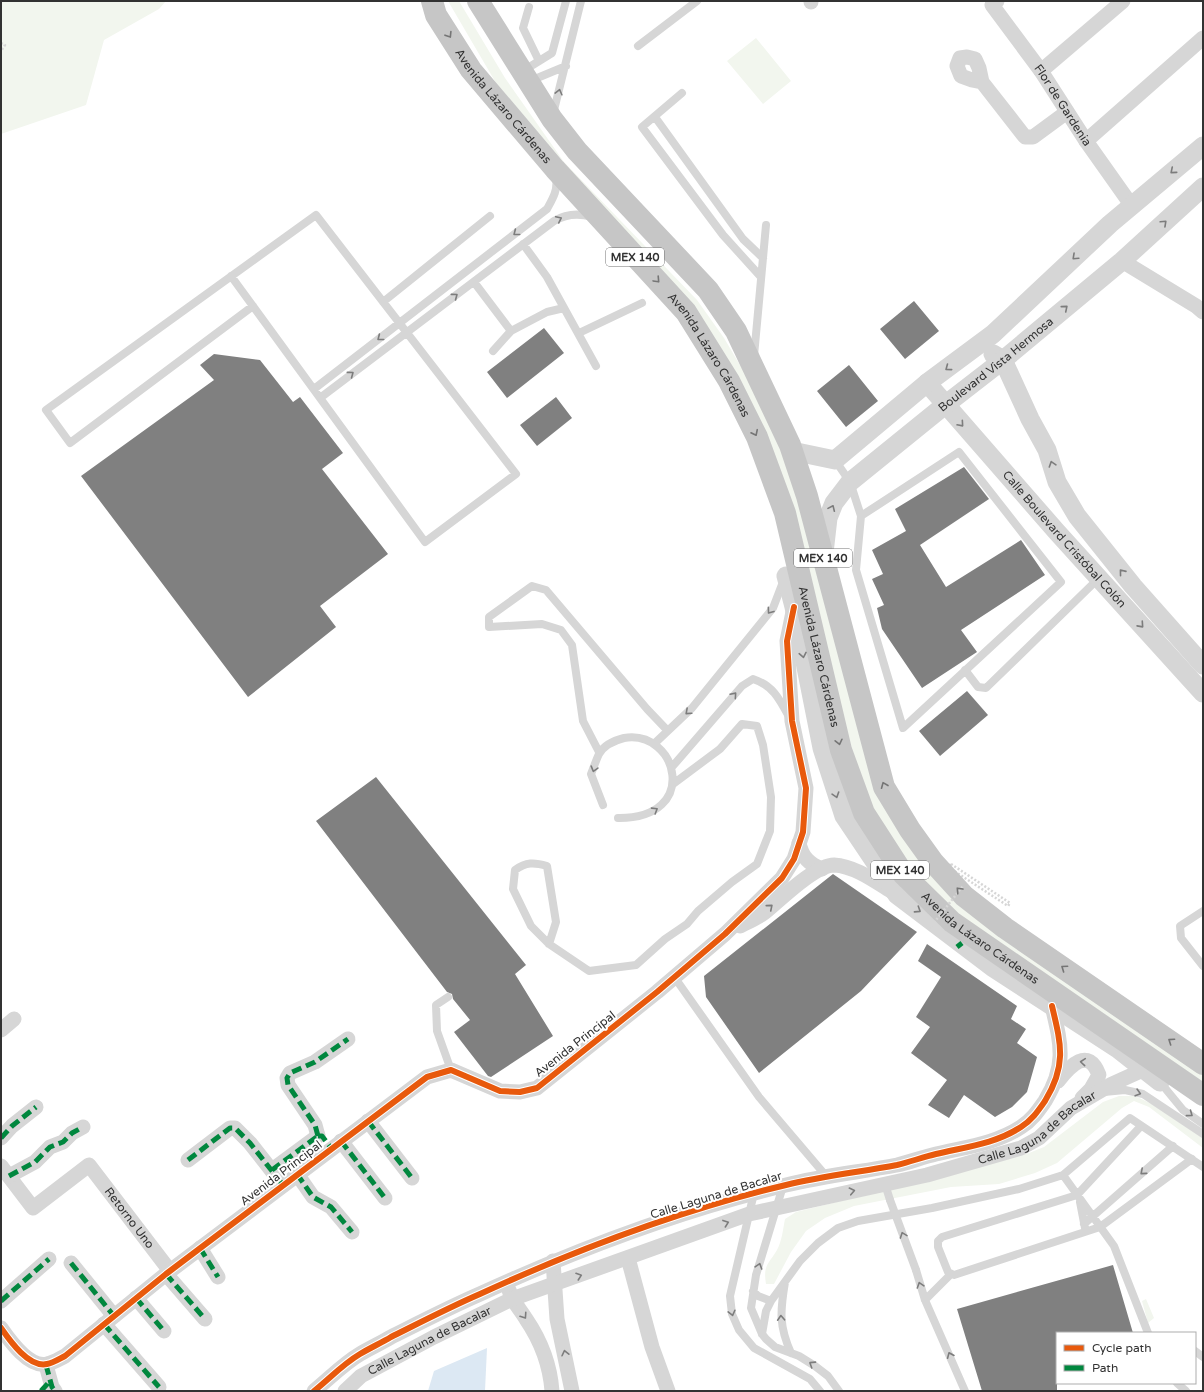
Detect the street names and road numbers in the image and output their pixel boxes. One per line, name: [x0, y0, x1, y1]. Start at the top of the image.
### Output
street label: Avenida Lázaro Cárdenas: [452, 46, 554, 167]
street label: Flor de Gardenia: [1031, 61, 1094, 149]
road number: MEX 140: [606, 248, 664, 266]
street label: Avenida Lázaro Cárdenas: [665, 290, 753, 420]
street label: Boulevard Vista Hermosa: [935, 314, 1056, 415]
street label: Calle Boulevard Cristóbal Colón: [1000, 468, 1129, 611]
road number: MEX 140: [794, 549, 852, 567]
street label: Avenida Lázaro Cárdenas: [796, 585, 842, 729]
road number: MEX 140: [871, 861, 929, 879]
street label: Avenida Lázaro Cárdenas: [918, 889, 1042, 987]
street label: Avenida Principal: [532, 1008, 618, 1080]
street label: Calle Laguna de Bacalar: [976, 1088, 1099, 1167]
street label: Avenida Principal: [237, 1138, 325, 1208]
street label: Calle Laguna de Bacalar: [649, 1168, 784, 1222]
street label: Retorno Uno: [102, 1185, 157, 1251]
street label: Calle Laguna de Bacalar: [365, 1303, 494, 1378]

